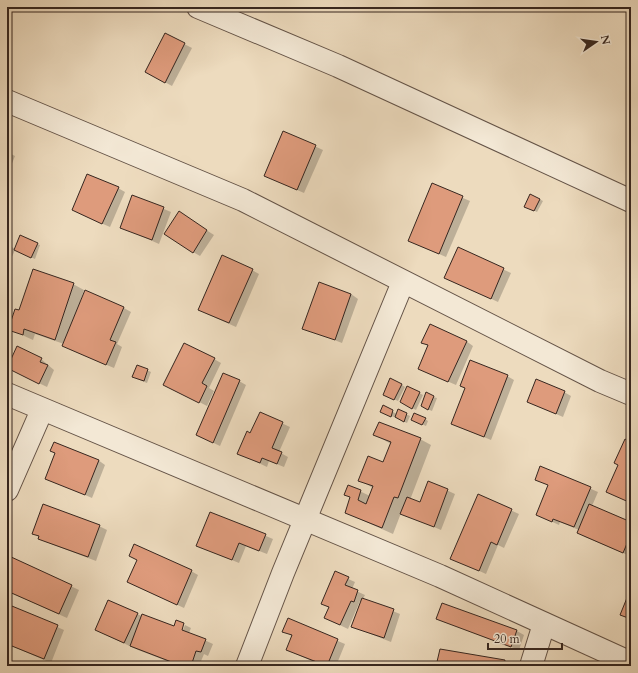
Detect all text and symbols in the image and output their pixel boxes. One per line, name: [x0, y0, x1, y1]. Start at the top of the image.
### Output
north arrow: [576, 22, 616, 62]
text: N: [597, 34, 614, 47]
scale bar: [488, 625, 562, 651]
text: 20 m: [494, 631, 521, 647]

